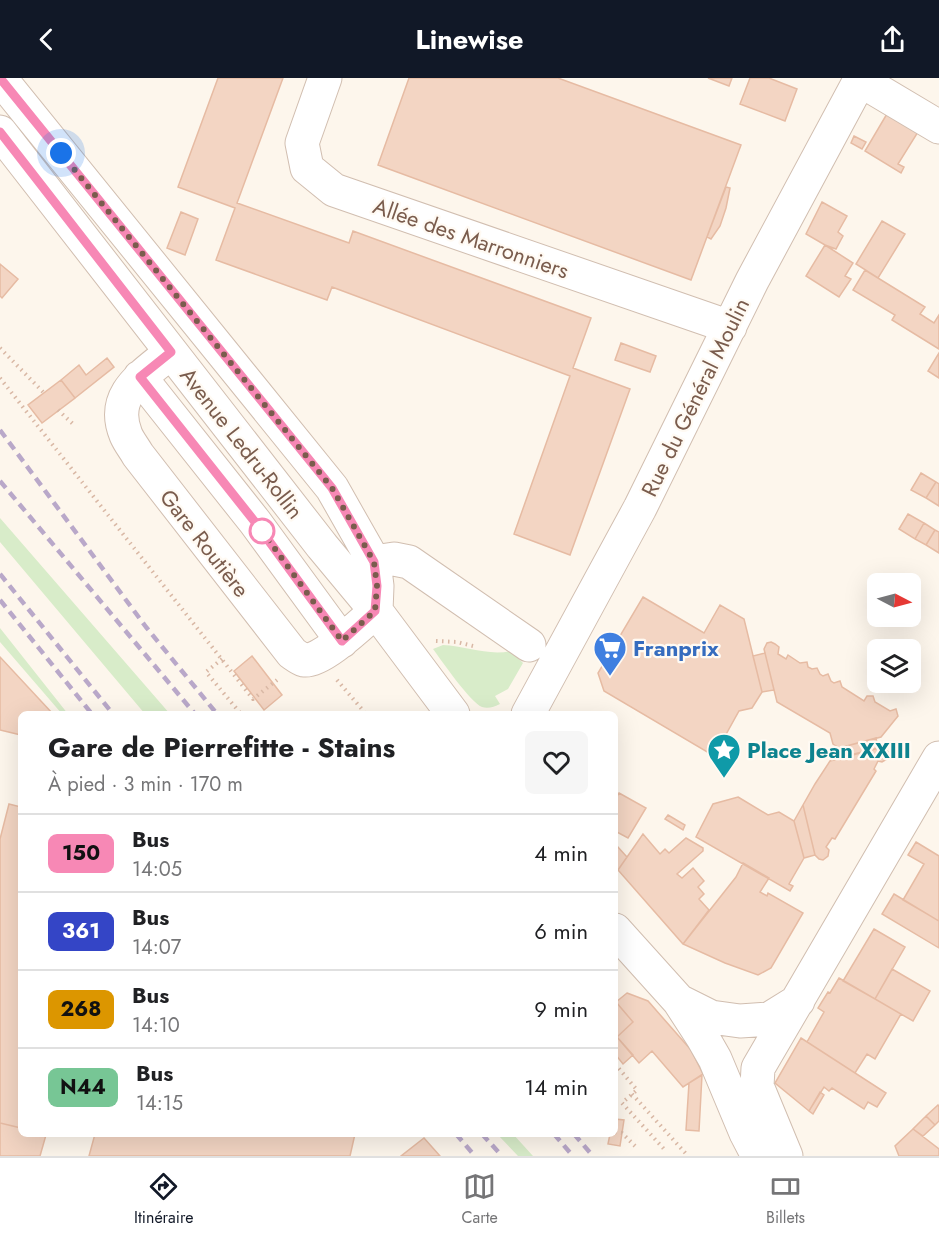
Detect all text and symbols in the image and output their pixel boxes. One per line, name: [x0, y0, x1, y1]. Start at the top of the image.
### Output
text: Linewise: [415, 20, 524, 59]
icon: back: [30, 23, 63, 56]
icon: share: [876, 23, 909, 56]
your location: [46, 138, 76, 168]
street label: Allée des Marronniers: [369, 190, 573, 287]
street label: Rue du Général Moulin: [633, 292, 757, 502]
street label: Avenue Ledru-Rollin: [173, 361, 311, 525]
street label: Gare Routière: [153, 482, 257, 604]
unlabelled marker: [249, 518, 275, 544]
north arrow: [867, 573, 921, 627]
map controls: [867, 573, 921, 693]
supermarket icon: Franprix: [592, 630, 628, 677]
place label: Franprix: [633, 632, 719, 664]
button: layers: [867, 639, 921, 693]
text: Gare de Pierrefitte - Stains: [48, 727, 395, 768]
button: heart: [525, 731, 588, 794]
place icon: Place Jean XXIII: [706, 732, 742, 779]
place label: Place Jean XXIII: [747, 734, 911, 766]
text: À pied · 3 min · 170 m: [48, 770, 243, 799]
text: Bus: [132, 823, 169, 855]
text: 4 min: [534, 837, 588, 869]
text: 150: [62, 838, 100, 868]
text: 14:05: [132, 855, 182, 884]
text: Bus: [132, 901, 169, 933]
text: 6 min: [534, 915, 588, 947]
text: 361: [62, 916, 100, 946]
text: 14:07: [132, 933, 181, 962]
text: Bus: [132, 979, 169, 1011]
text: 9 min: [534, 993, 588, 1025]
text: 268: [61, 994, 102, 1024]
text: 14:10: [132, 1011, 180, 1040]
text: Bus: [136, 1057, 173, 1089]
text: 14 min: [524, 1071, 588, 1103]
text: N44: [60, 1072, 106, 1102]
text: 14:15: [136, 1089, 183, 1118]
tab: Itinéraire: [134, 1170, 193, 1229]
tab: Carte: [462, 1170, 498, 1229]
tab: Billets: [766, 1170, 805, 1229]

